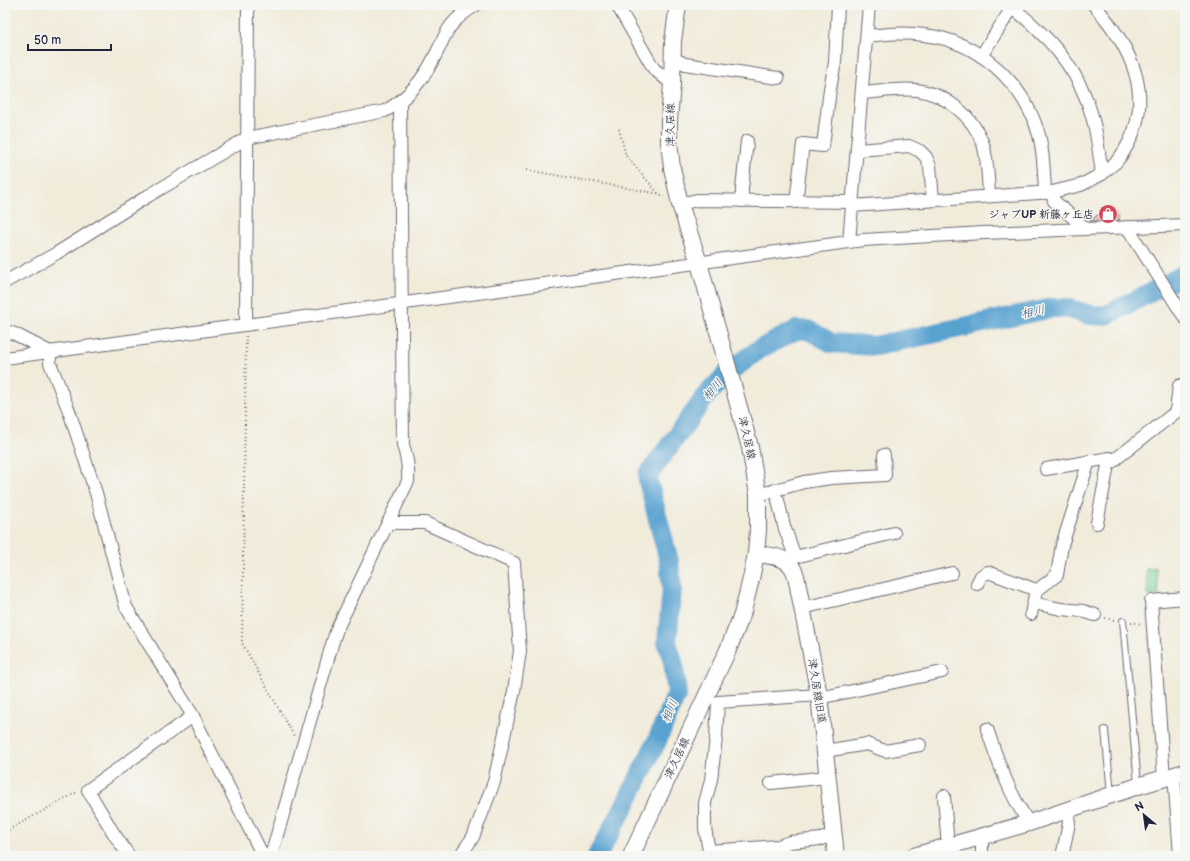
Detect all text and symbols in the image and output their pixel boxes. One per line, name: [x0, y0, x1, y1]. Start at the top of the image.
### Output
scale bar: [28, 26, 111, 52]
text: 50 m: [34, 33, 61, 48]
street label: 津久居線: [664, 103, 677, 147]
shop icon: ジャブUP 新藤ヶ丘店: [1097, 203, 1119, 225]
place label: ジャブUP 新藤ヶ丘店: [988, 208, 1094, 221]
water label: 相川: [1020, 302, 1046, 322]
water label: 相川: [699, 376, 727, 404]
street label: 津久居線: [736, 415, 758, 461]
street label: 津久居線旧道: [805, 657, 829, 725]
water label: 相川: [658, 697, 682, 725]
street label: 津久居線: [662, 735, 692, 781]
north arrow: [1124, 795, 1164, 835]
text: N: [1133, 799, 1146, 814]

